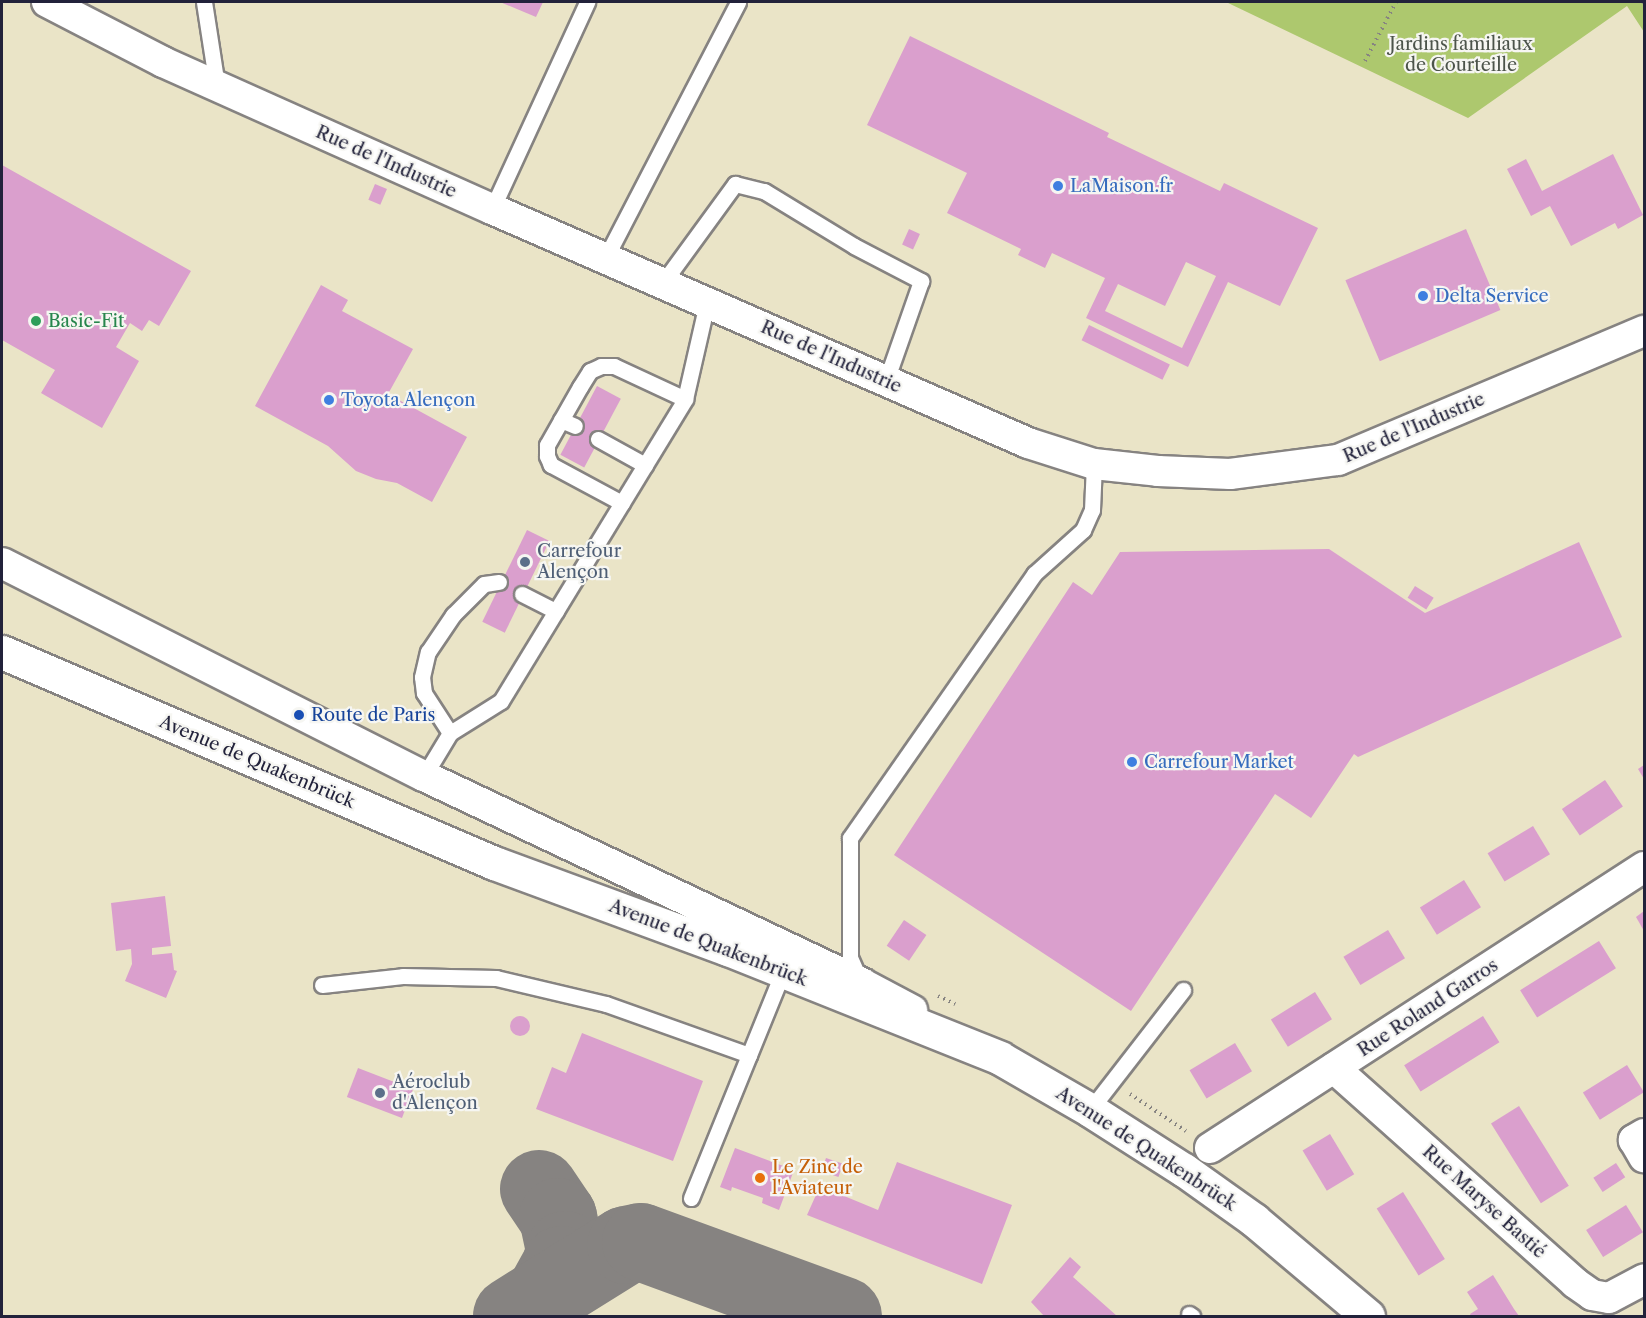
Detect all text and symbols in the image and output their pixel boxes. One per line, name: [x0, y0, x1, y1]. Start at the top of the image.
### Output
park label: Jardins familiaux de Courteille: [1389, 34, 1533, 76]
street label: Rue de l'Industrie: [312, 121, 460, 203]
place label: LaMaison.fr: [1070, 175, 1173, 197]
marker: LaMaison.fr: [1051, 179, 1065, 193]
place label: Delta Service: [1435, 285, 1549, 307]
marker: Delta Service: [1416, 289, 1430, 303]
place label: Basic-Fit: [48, 310, 124, 332]
marker: Basic-Fit: [29, 314, 43, 328]
street label: Rue de l'Industrie: [757, 316, 905, 398]
street label: Rue de l'Industrie: [1340, 388, 1488, 468]
place label: Toyota Alençon: [341, 389, 476, 411]
marker: Toyota Alençon: [322, 393, 336, 407]
place label: Carrefour Alençon: [537, 541, 621, 584]
marker: Carrefour Alençon: [518, 555, 532, 569]
place label: Route de Paris: [311, 704, 435, 726]
marker: Route de Paris: [292, 708, 306, 722]
street label: Avenue de Quakenbrück: [156, 711, 358, 813]
place label: Carrefour Market: [1144, 751, 1294, 773]
marker: Carrefour Market: [1125, 755, 1139, 769]
street label: Avenue de Quakenbrück: [606, 895, 810, 991]
street label: Rue Roland Garros: [1354, 955, 1502, 1061]
place label: Aéroclub d'Alençon: [392, 1072, 478, 1114]
street label: Avenue de Quakenbrück: [1052, 1083, 1240, 1215]
marker: Aéroclub d'Alençon: [373, 1086, 387, 1100]
street label: Rue Maryse Bastié: [1418, 1141, 1550, 1263]
place label: Le Zinc de l'Aviateur: [772, 1157, 863, 1200]
marker: Le Zinc de l'Aviateur: [753, 1171, 767, 1185]

